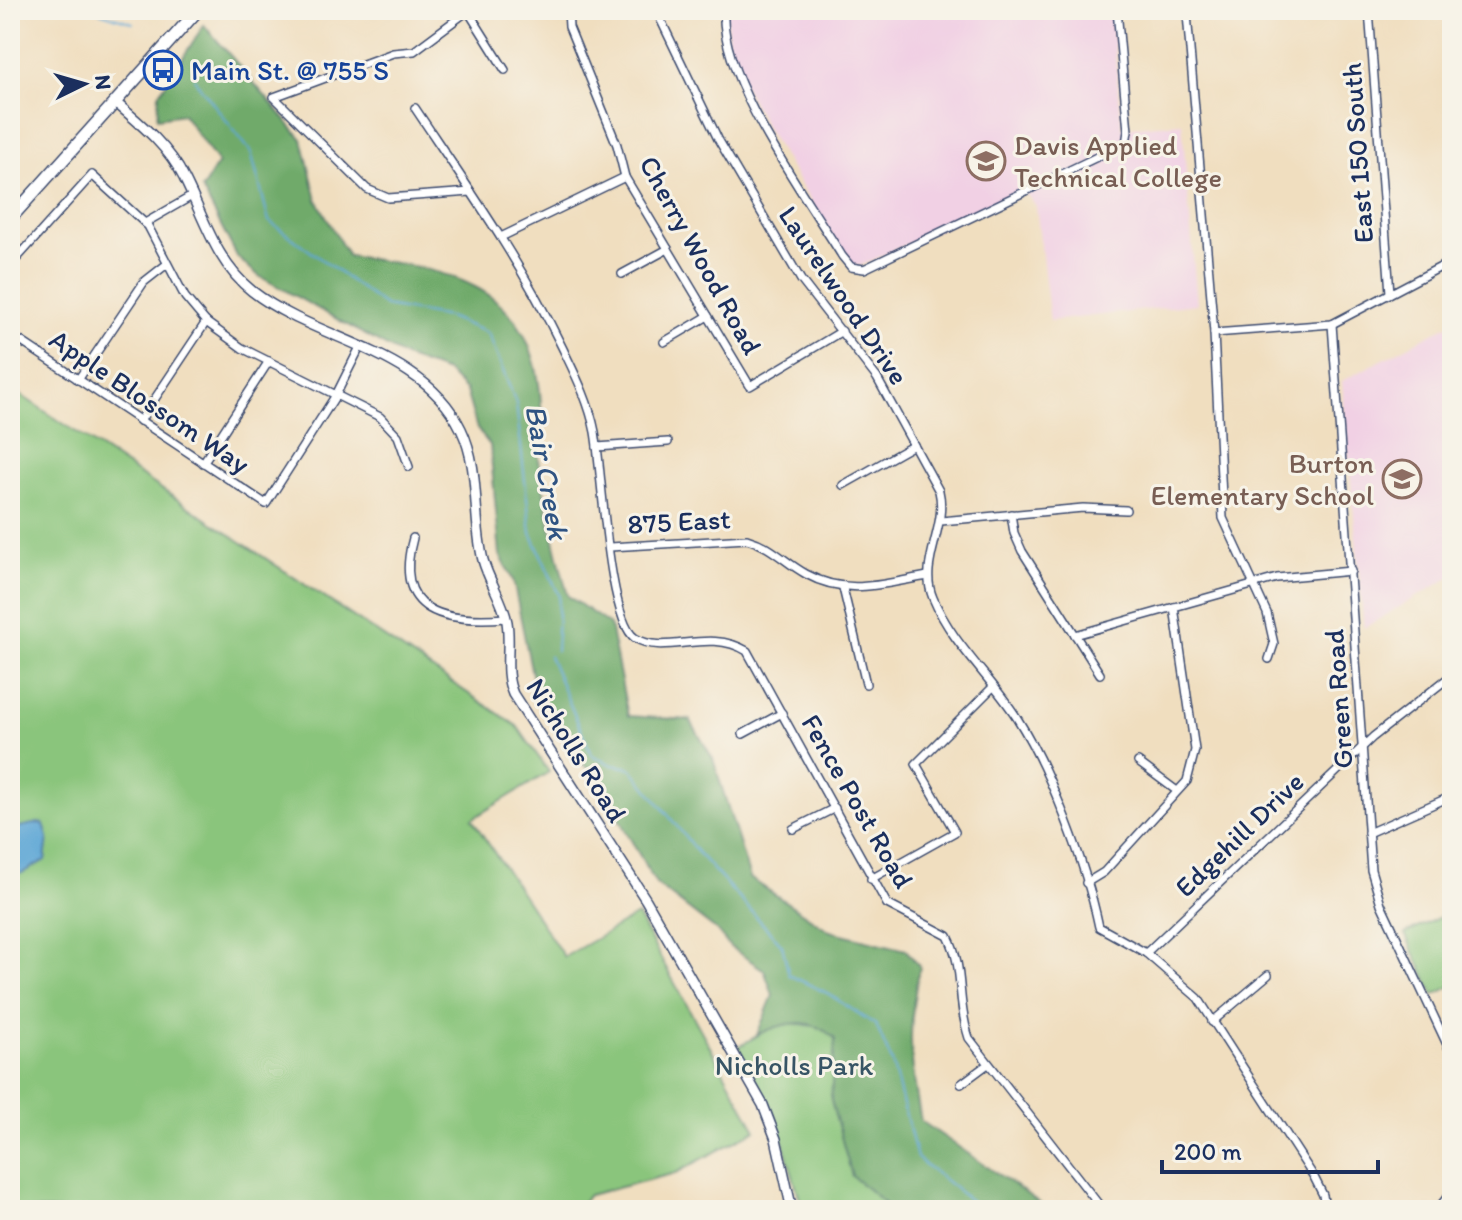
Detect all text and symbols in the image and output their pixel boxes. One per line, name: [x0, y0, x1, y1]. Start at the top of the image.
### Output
north arrow: [44, 44, 124, 124]
bus stop icon: Main St. @ 755 S: [142, 49, 184, 91]
place label: Main St. @ 755 S: [191, 53, 389, 87]
street label: East 150 South: [1334, 62, 1380, 244]
text: N: [89, 74, 118, 91]
place label: Davis Applied Technical College: [1014, 128, 1222, 194]
school or university icon: Davis Applied Technical College: [965, 140, 1007, 182]
street label: Cherry Wood Road: [632, 150, 770, 360]
street label: Laurelwood Drive: [772, 199, 916, 391]
street label: Apple Blossom Way: [43, 321, 257, 481]
water label: Bair Creek: [517, 402, 578, 544]
place label: Burton Elementary School: [1151, 446, 1374, 512]
school or university icon: Burton Elementary School: [1381, 458, 1423, 500]
street label: 875 East: [627, 501, 731, 541]
street label: Green Road: [1316, 628, 1360, 770]
street label: Nicholls Road: [519, 672, 635, 828]
street label: Fence Post Road: [795, 708, 921, 894]
street label: Edgehill Drive: [1168, 764, 1310, 904]
park label: Nicholls Park: [715, 1048, 874, 1082]
scale bar: [1162, 1124, 1378, 1174]
text: 200 m: [1174, 1137, 1242, 1166]

